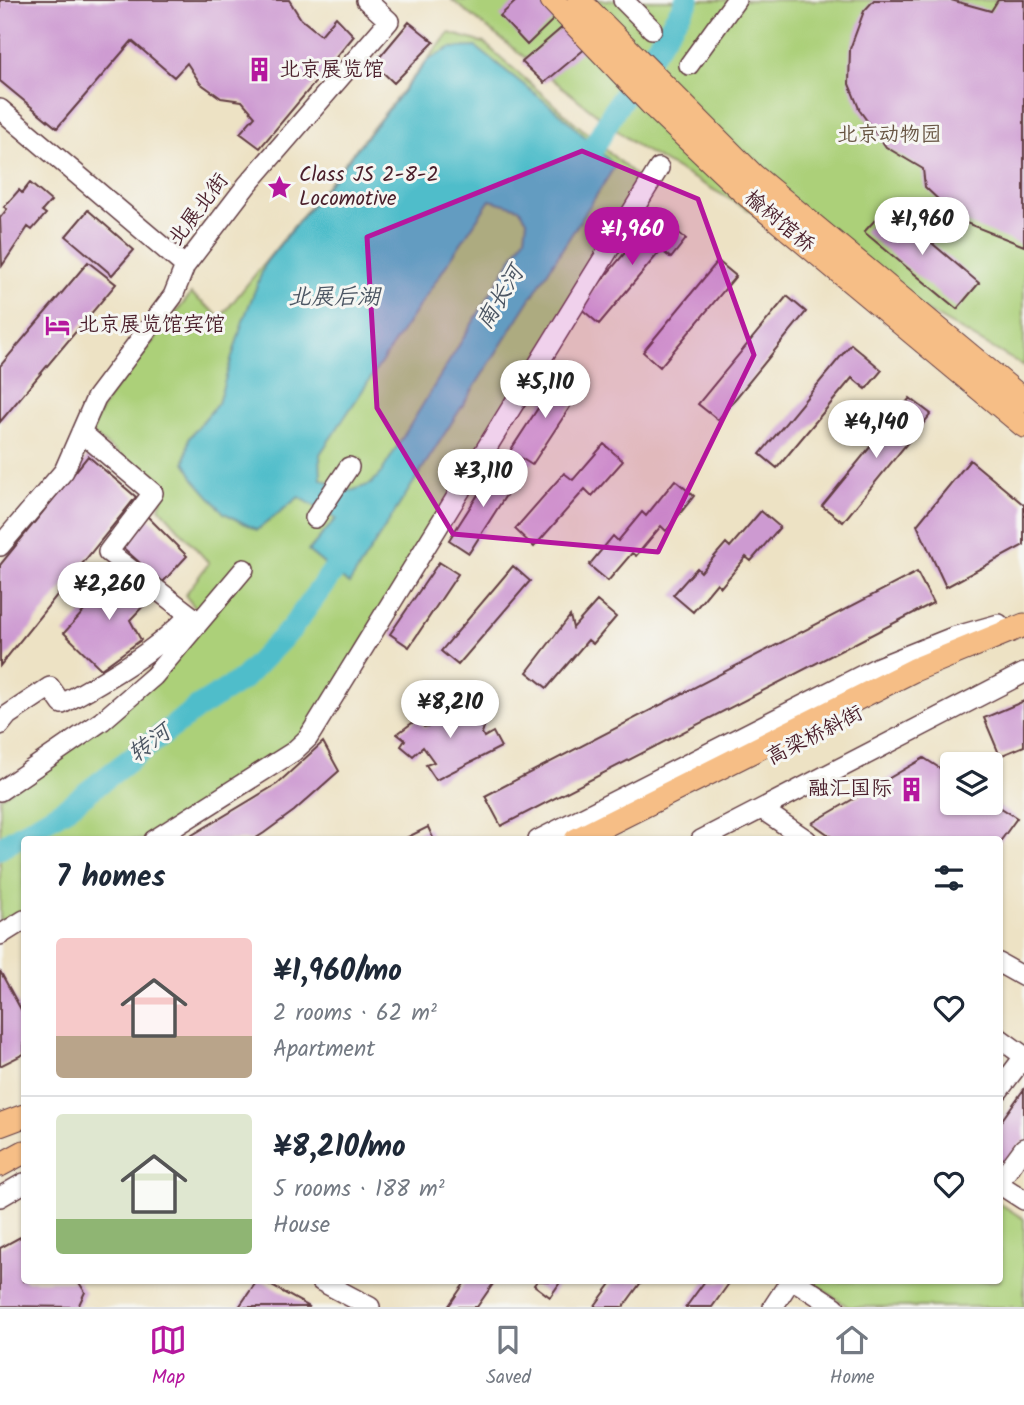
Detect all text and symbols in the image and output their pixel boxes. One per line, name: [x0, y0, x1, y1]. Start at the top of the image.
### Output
place label: 北京展览馆: [279, 54, 384, 87]
building icon: 北京展览馆: [245, 56, 273, 84]
park label: 北京动物园: [837, 119, 942, 152]
place label: Class JS 2-8-2 Locomotive: [299, 159, 439, 216]
street label: 北展北街: [161, 167, 237, 253]
place icon: Class JS 2-8-2 Locomotive: [265, 173, 293, 201]
street label: 榆树馆桥: [736, 182, 822, 262]
pin: ¥1,960: [865, 198, 979, 257]
text: ¥1,960: [890, 202, 954, 238]
pin: ¥1,960: [575, 208, 689, 267]
text: ¥1,960: [600, 212, 664, 248]
water label: 南长河: [468, 256, 536, 337]
water label: 北展后湖: [288, 280, 382, 316]
place label: 北京展览馆宾馆: [78, 309, 225, 342]
hotel icon: 北京展览馆宾馆: [44, 311, 72, 339]
pin: ¥5,110: [488, 360, 602, 420]
text: ¥5,110: [516, 365, 574, 401]
pin: ¥4,140: [819, 400, 933, 460]
text: ¥4,140: [844, 405, 908, 441]
pin: ¥3,110: [426, 449, 540, 509]
text: ¥3,110: [454, 454, 512, 490]
pin: ¥2,260: [52, 562, 166, 622]
text: ¥2,260: [73, 567, 145, 603]
pin: ¥8,210: [393, 680, 507, 740]
text: ¥8,210: [417, 685, 483, 721]
street label: 高梁桥斜街: [761, 697, 869, 775]
water label: 转河: [121, 713, 182, 772]
map controls: [940, 752, 1003, 815]
button: layers: [940, 752, 1003, 815]
place label: 融汇国际: [808, 773, 892, 806]
building icon: 融汇国际: [898, 775, 926, 803]
text: 7 homes: [56, 854, 166, 902]
icon: filters: [930, 859, 968, 897]
text: ¥1,960/mo: [273, 948, 402, 996]
icon: home: [112, 966, 196, 1050]
icon: heart: [930, 989, 968, 1027]
text: 2 rooms · 62 m²: [273, 996, 437, 1032]
text: Apartment: [273, 1032, 375, 1068]
text: ¥8,210/mo: [273, 1124, 406, 1172]
icon: home: [112, 1142, 196, 1226]
icon: heart: [930, 1165, 968, 1203]
text: 5 rooms · 188 m²: [273, 1172, 445, 1208]
text: House: [273, 1208, 330, 1244]
tab: Map: [149, 1321, 187, 1393]
tab: Saved: [486, 1321, 531, 1393]
tab: Home: [830, 1321, 875, 1393]

